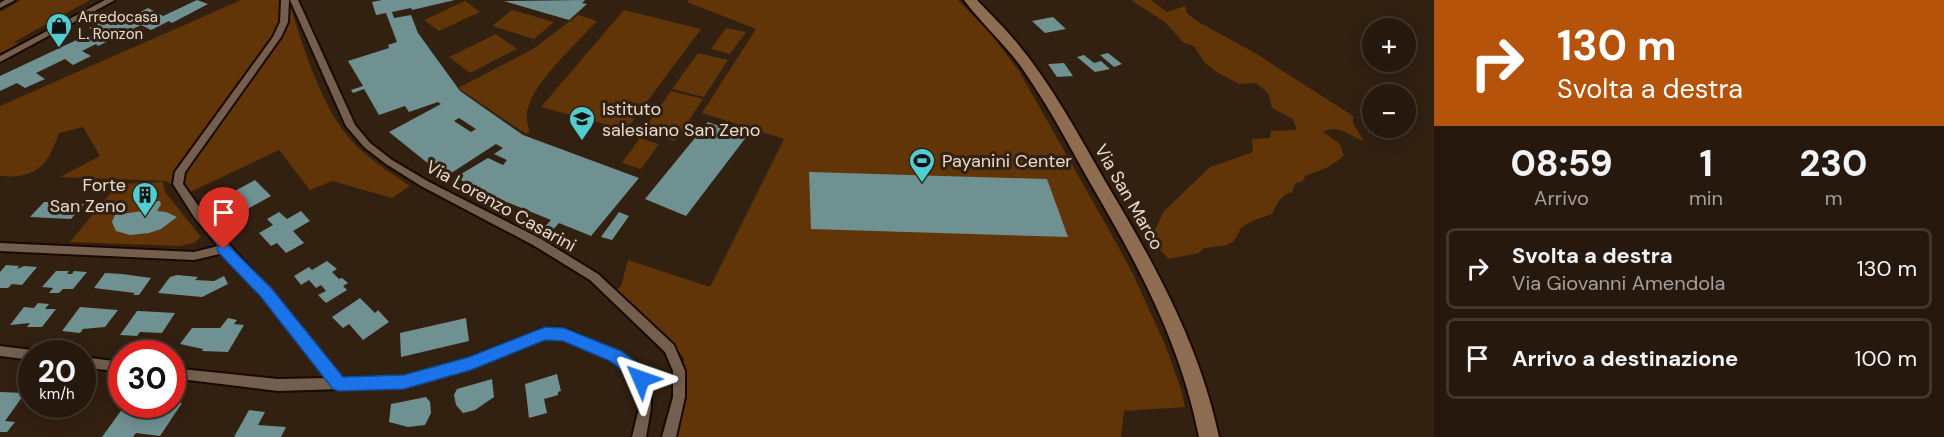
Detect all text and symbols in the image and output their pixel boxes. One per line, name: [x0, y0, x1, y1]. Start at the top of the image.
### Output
place label: Arredocasa L. Ronzon: [78, 7, 158, 44]
shop icon: Arredocasa L. Ronzon: [44, 11, 74, 49]
map controls: [1362, 18, 1416, 138]
button: +: [1362, 18, 1416, 72]
text: 130 m: [1557, 18, 1677, 73]
icon: right: [1458, 24, 1536, 102]
text: Svolta a destra: [1557, 71, 1743, 106]
button: −: [1362, 84, 1416, 138]
place label: Istituto salesiano San Zeno: [602, 97, 760, 142]
school or university icon: Istituto salesiano San Zeno: [567, 104, 597, 142]
street label: Via San Marco: [1089, 140, 1169, 254]
text: 08:59: [1510, 140, 1613, 187]
text: 1: [1699, 140, 1713, 187]
text: 230: [1800, 140, 1868, 187]
sports icon: Payanini Center: [907, 146, 937, 184]
place label: Payanini Center: [942, 149, 1072, 173]
street label: Via Lorenzo Casarini: [422, 155, 580, 257]
place label: Forte San Zeno: [50, 173, 126, 218]
building icon: Forte San Zeno: [130, 180, 160, 218]
text: Arrivo: [1534, 185, 1589, 211]
text: min: [1689, 185, 1723, 211]
text: m: [1825, 185, 1842, 211]
pin: [198, 187, 249, 249]
icon: arrive: [207, 196, 240, 229]
text: Svolta a destra: [1512, 241, 1673, 270]
icon: right: [1461, 252, 1494, 285]
text: 130 m: [1857, 254, 1917, 283]
text: Via Giovanni Amendola: [1512, 270, 1725, 296]
speed limit sign: 30: [108, 340, 186, 418]
icon: arrive: [1461, 342, 1494, 375]
text: Arrivo a destinazione: [1512, 344, 1738, 373]
text: 100 m: [1855, 344, 1917, 373]
position arrow: [609, 347, 673, 411]
text: 20: [38, 352, 76, 391]
text: km/h: [39, 384, 75, 404]

